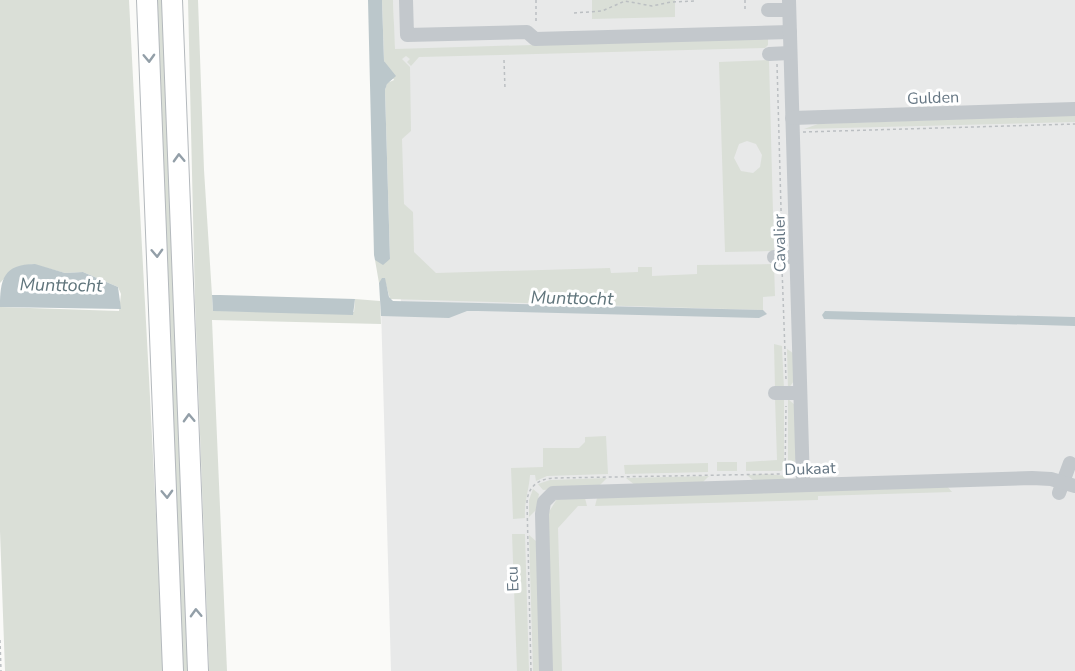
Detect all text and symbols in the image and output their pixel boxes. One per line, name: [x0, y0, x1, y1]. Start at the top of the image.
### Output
one-way arrow: [143, 54, 156, 63]
street label: Gulden: [907, 86, 959, 110]
one-way arrow: [172, 154, 185, 163]
street label: Cavalier: [768, 213, 792, 272]
one-way arrow: [151, 249, 163, 258]
water label: Munttocht: [19, 272, 103, 298]
water label: Munttocht: [530, 285, 614, 311]
one-way arrow: [182, 413, 195, 422]
street label: Dukaat: [784, 457, 836, 481]
one-way arrow: [160, 489, 173, 498]
street label: Ecu: [502, 566, 524, 592]
one-way arrow: [190, 608, 202, 617]

